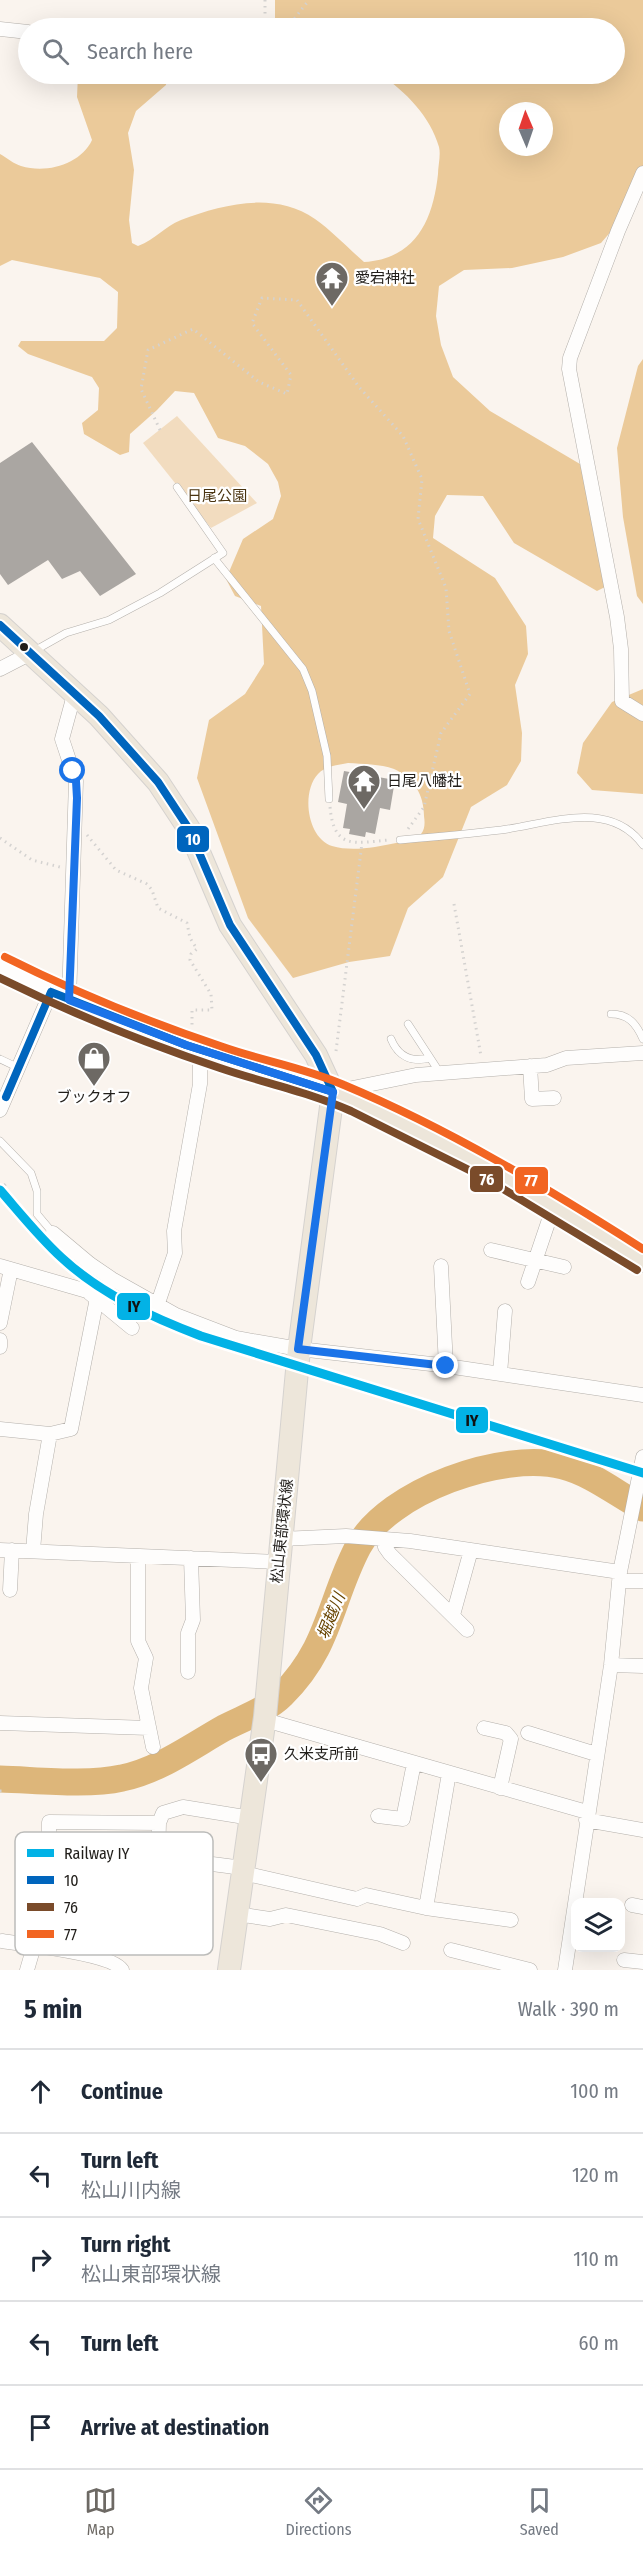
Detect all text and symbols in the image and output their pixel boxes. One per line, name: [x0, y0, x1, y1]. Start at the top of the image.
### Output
search box: [18, 18, 625, 84]
icon: search: [39, 35, 72, 68]
text: Search here: [87, 38, 193, 65]
north arrow: [499, 102, 553, 156]
temple icon: 愛宕神社: [314, 260, 350, 307]
place label: 愛宕神社: [355, 269, 415, 287]
park label: 日尾公園: [187, 487, 247, 505]
unlabelled marker: [18, 641, 30, 653]
route start: [59, 757, 85, 783]
temple icon: 日尾八幡社: [346, 763, 382, 810]
place label: 日尾八幡社: [387, 772, 462, 790]
line badge: 10: [176, 825, 210, 853]
text: 10: [185, 830, 201, 849]
shop icon: ブックオフ: [76, 1040, 112, 1087]
place label: ブックオフ: [56, 1088, 132, 1106]
line badge: 76: [469, 1165, 504, 1193]
line badge: 77: [514, 1166, 549, 1195]
text: 76: [480, 1170, 494, 1189]
text: 77: [524, 1171, 538, 1190]
line badge: IY: [116, 1292, 151, 1321]
text: IY: [128, 1297, 141, 1316]
route end: [432, 1352, 458, 1378]
line badge: IY: [455, 1406, 489, 1434]
text: IY: [466, 1411, 479, 1430]
street label: 松山東部環状線: [268, 1478, 296, 1584]
water label: 堀越川: [313, 1588, 350, 1642]
bus stop icon: 久米支所前: [243, 1736, 279, 1783]
place label: 久米支所前: [284, 1745, 359, 1763]
legend: [15, 1832, 213, 1955]
text: Railway IY: [64, 1844, 130, 1863]
text: 10: [64, 1871, 79, 1890]
text: 76: [64, 1898, 78, 1917]
map controls: [571, 1898, 625, 1952]
button: layers: [571, 1898, 625, 1952]
text: 77: [64, 1925, 78, 1944]
text: 5 min: [24, 1994, 82, 2025]
text: Walk · 390 m: [518, 1997, 619, 2021]
icon: ahead: [24, 2075, 57, 2108]
text: Continue: [81, 2078, 163, 2105]
text: 100 m: [570, 2079, 619, 2103]
text: Turn left: [81, 2147, 159, 2174]
icon: left: [24, 2159, 57, 2192]
text: 120 m: [572, 2163, 619, 2187]
text: 松山川内線: [81, 2178, 181, 2202]
text: Turn right: [81, 2231, 170, 2258]
icon: right: [24, 2243, 57, 2276]
text: 110 m: [573, 2247, 619, 2271]
text: 松山東部環状線: [81, 2262, 221, 2286]
icon: left: [24, 2327, 57, 2360]
text: Turn left: [81, 2330, 159, 2357]
text: 60 m: [579, 2331, 619, 2355]
icon: arrive: [24, 2411, 57, 2444]
text: Arrive at destination: [81, 2414, 269, 2441]
tab: Map: [84, 2484, 117, 2539]
tab: Directions: [285, 2484, 352, 2539]
tab: Saved: [520, 2484, 559, 2539]

